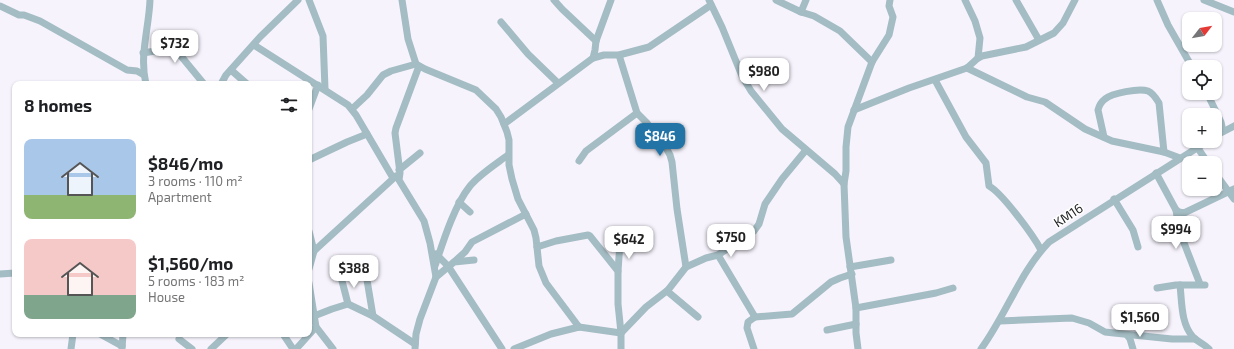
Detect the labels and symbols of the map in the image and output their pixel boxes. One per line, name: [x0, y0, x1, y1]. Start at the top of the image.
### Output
north arrow: [1182, 12, 1222, 52]
pin: $732: [151, 30, 199, 64]
pin: $980: [740, 58, 788, 92]
pin: $846: [636, 123, 684, 157]
street label: KM16: [1050, 200, 1086, 230]
pin: $994: [1152, 216, 1200, 250]
pin: $750: [707, 224, 755, 258]
pin: $642: [605, 226, 653, 260]
pin: $388: [330, 255, 378, 289]
pin: $1,560: [1107, 304, 1173, 338]

